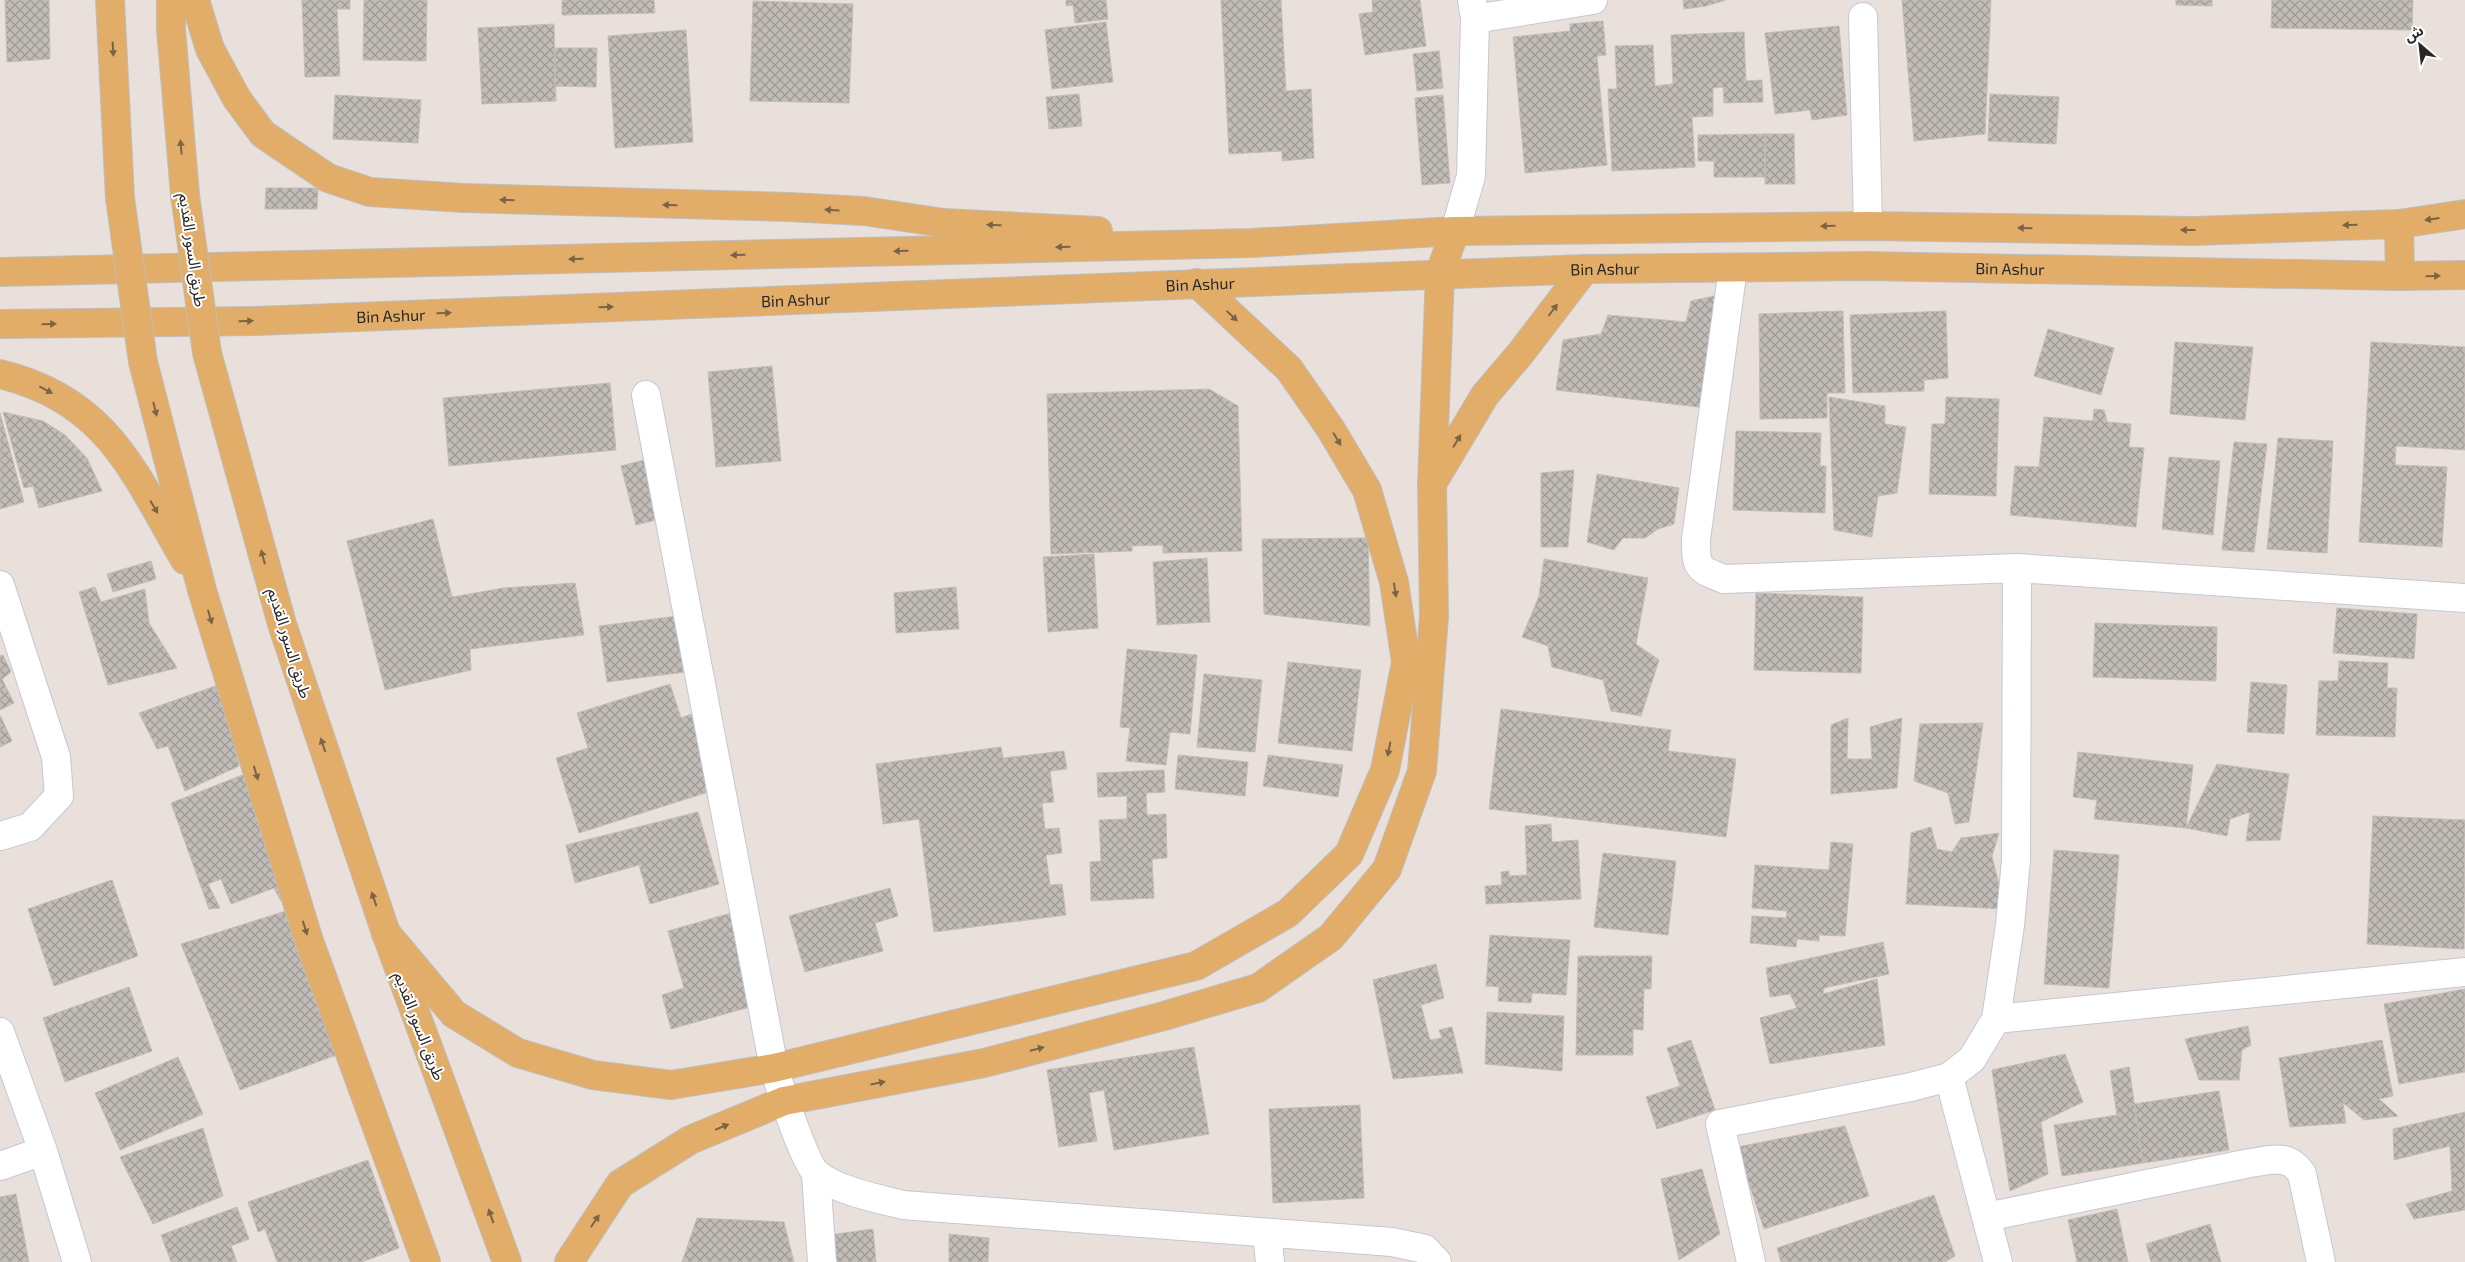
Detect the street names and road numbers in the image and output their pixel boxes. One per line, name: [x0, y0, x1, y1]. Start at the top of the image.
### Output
street label: طريق السور القديم: [172, 192, 211, 309]
street label: Bin Ashur: [1570, 258, 1640, 279]
street label: Bin Ashur: [1975, 258, 2045, 278]
street label: Bin Ashur: [1165, 273, 1236, 294]
street label: Bin Ashur: [761, 289, 831, 310]
street label: Bin Ashur: [356, 304, 426, 326]
street label: طريق السور القديم: [261, 585, 316, 702]
street label: طريق السور القديم: [387, 969, 450, 1084]

